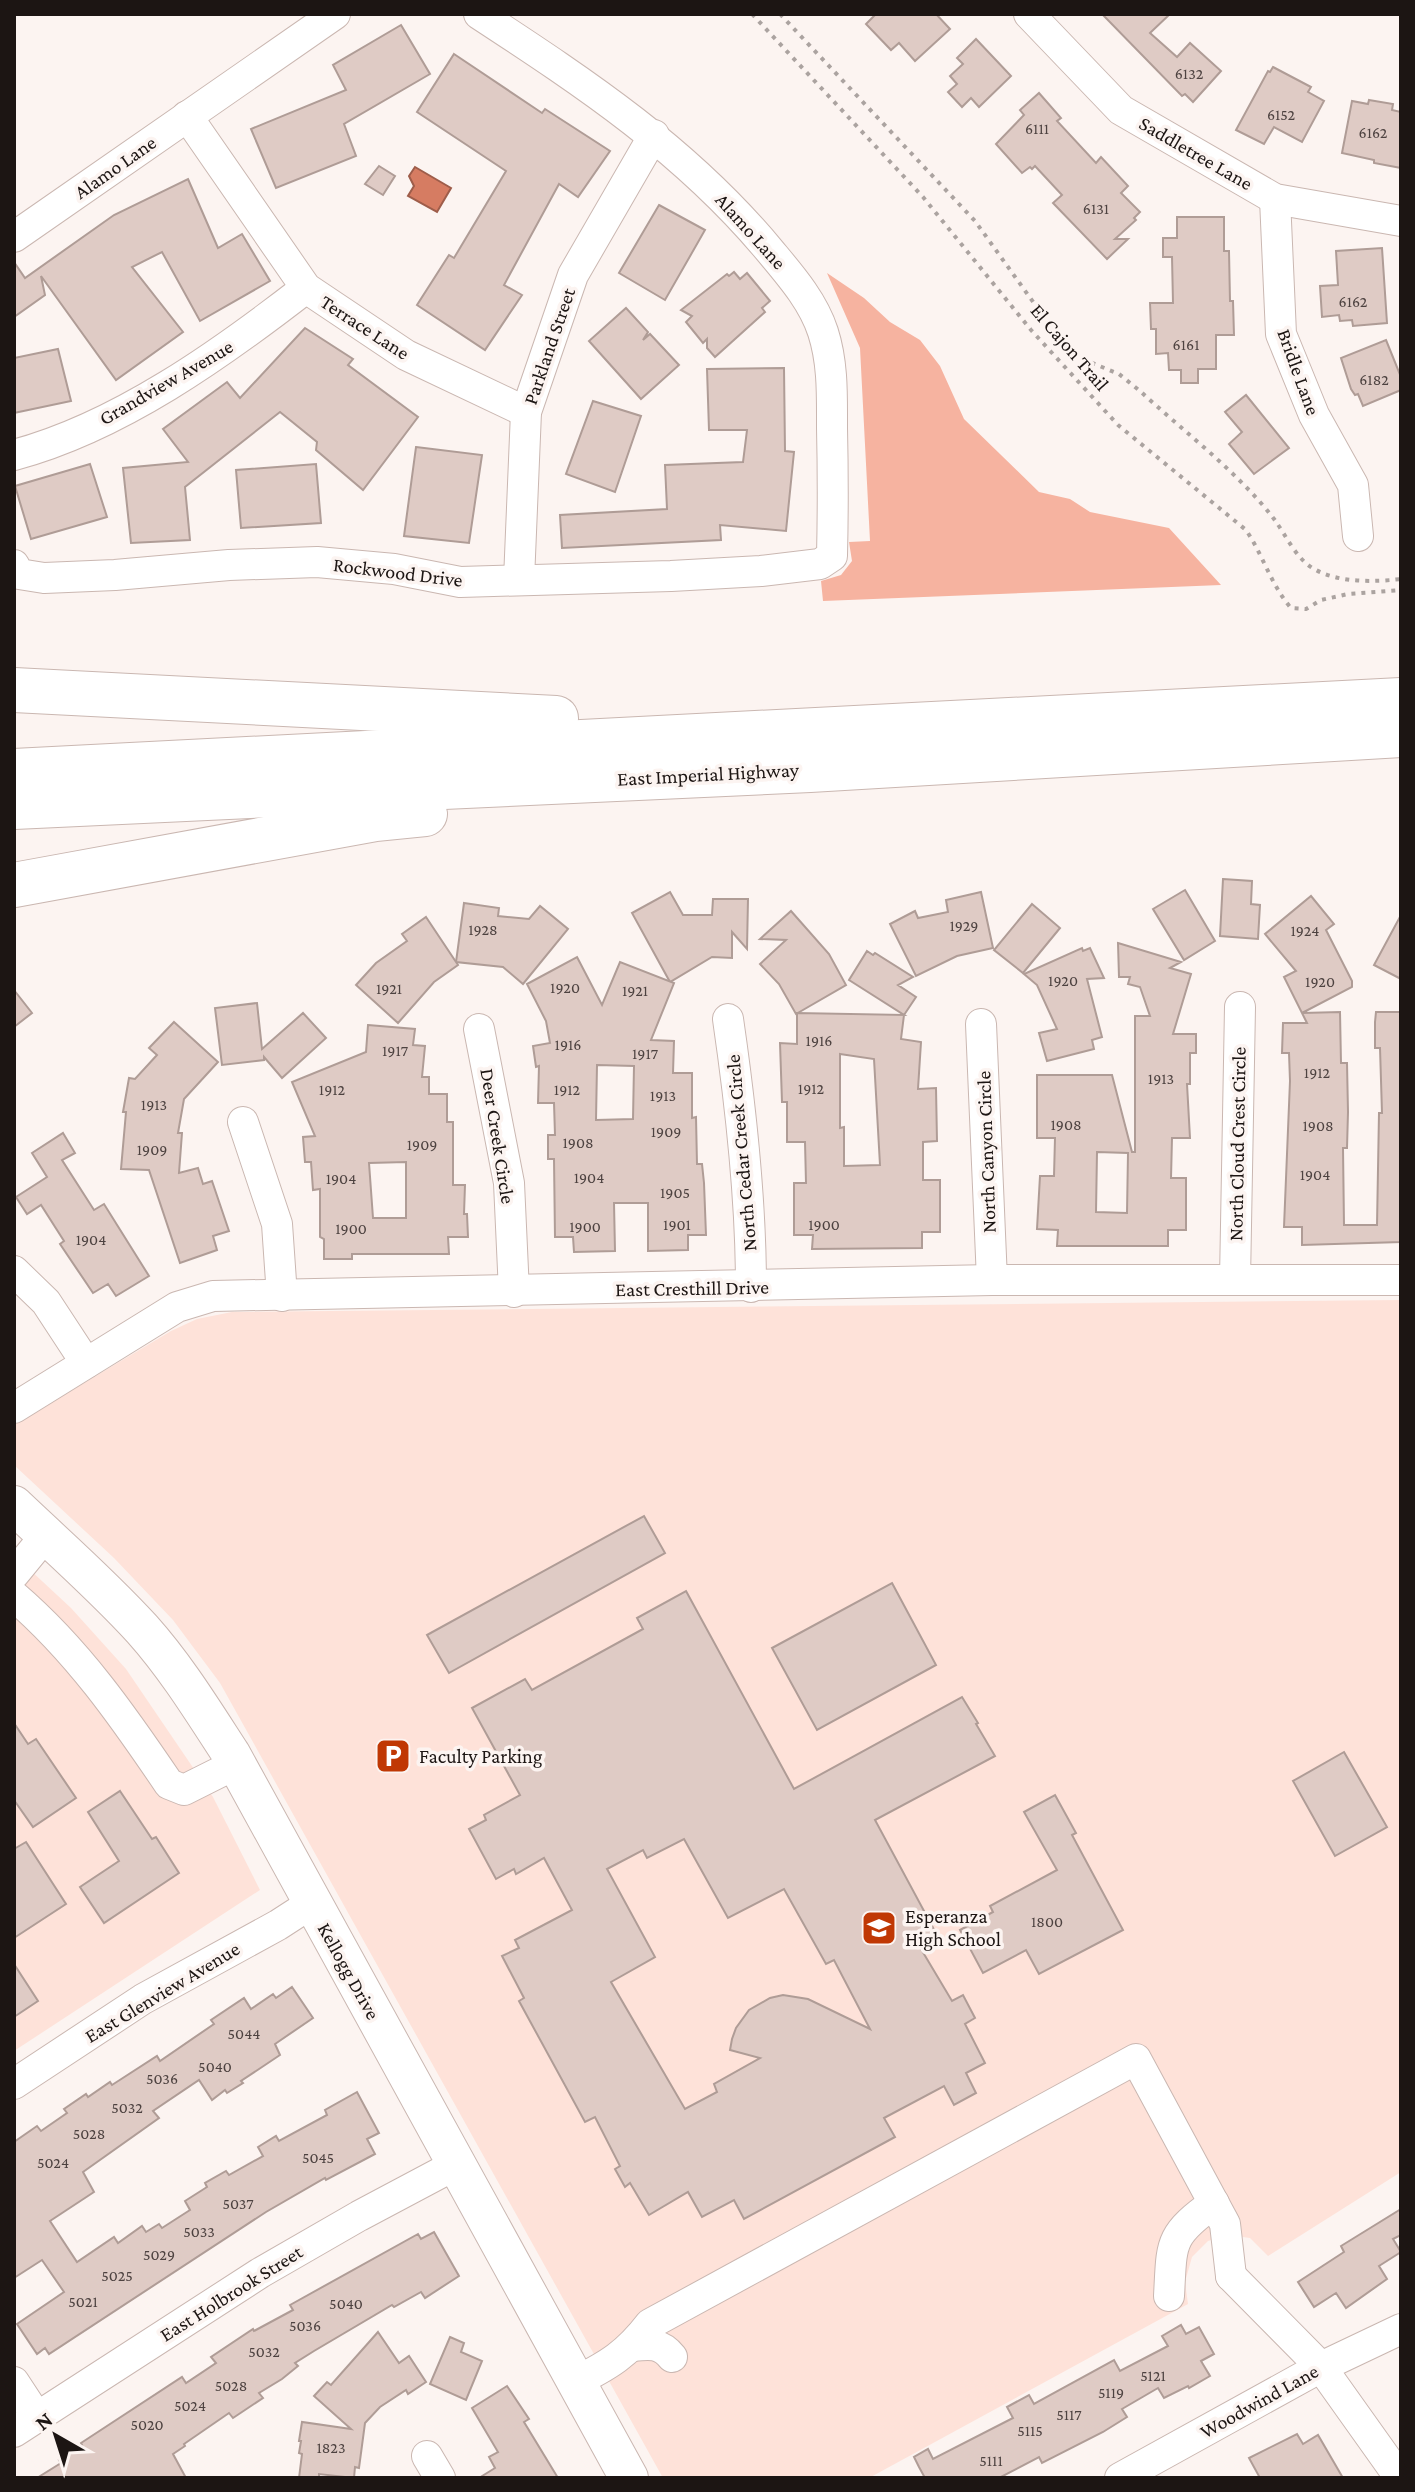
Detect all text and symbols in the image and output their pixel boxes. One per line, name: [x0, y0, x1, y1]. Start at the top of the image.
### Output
house number: 6132: [1175, 65, 1204, 82]
house number: 6152: [1267, 106, 1295, 123]
street label: Saddletree Lane: [1135, 112, 1257, 194]
house number: 6111: [1025, 120, 1049, 137]
house number: 6162: [1359, 124, 1388, 141]
street label: Alamo Lane: [70, 131, 160, 203]
street label: Alamo Lane: [711, 189, 791, 274]
house number: 6131: [1083, 200, 1109, 217]
street label: Parkland Street: [519, 284, 579, 407]
street label: Terrace Lane: [316, 290, 414, 364]
house number: 6162: [1339, 293, 1368, 310]
street label: El Cajon Trail: [1026, 299, 1114, 395]
street label: Bridle Lane: [1273, 326, 1325, 418]
street label: Grandview Avenue: [95, 335, 237, 429]
house number: 6161: [1173, 336, 1199, 353]
house number: 6182: [1359, 371, 1389, 388]
street label: Rockwood Drive: [332, 553, 464, 591]
street label: East Imperial Highway: [617, 758, 800, 791]
house number: 1929: [950, 917, 978, 934]
house number: 1928: [468, 921, 498, 938]
house number: 1924: [1291, 922, 1320, 939]
house number: 1920: [1048, 972, 1078, 989]
house number: 1920: [1305, 973, 1335, 990]
house number: 1920: [550, 979, 580, 996]
house number: 1921: [376, 980, 402, 997]
house number: 1921: [622, 982, 648, 999]
house number: 1916: [806, 1032, 832, 1049]
house number: 1916: [555, 1036, 581, 1053]
house number: 1917: [382, 1042, 409, 1059]
house number: 1917: [632, 1045, 659, 1062]
street label: North Cloud Crest Circle: [1224, 1046, 1250, 1241]
street label: North Cedar Creek Circle: [721, 1053, 761, 1252]
house number: 1912: [1304, 1064, 1331, 1081]
street label: Deer Creek Circle: [476, 1067, 520, 1206]
street label: North Canyon Circle: [972, 1070, 1001, 1233]
house number: 1913: [1148, 1070, 1174, 1087]
house number: 1912: [798, 1080, 825, 1097]
house number: 1912: [319, 1081, 346, 1098]
house number: 1912: [554, 1081, 581, 1098]
house number: 1913: [650, 1087, 676, 1104]
house number: 1913: [141, 1096, 167, 1113]
house number: 1908: [1050, 1116, 1082, 1133]
house number: 1908: [1302, 1117, 1334, 1134]
house number: 1909: [651, 1123, 681, 1140]
house number: 1908: [562, 1134, 594, 1151]
house number: 1909: [407, 1136, 437, 1153]
house number: 1909: [137, 1141, 167, 1158]
house number: 1904: [1300, 1166, 1330, 1183]
house number: 1904: [574, 1169, 604, 1186]
house number: 1904: [326, 1170, 356, 1187]
house number: 1905: [660, 1184, 690, 1201]
house number: 1901: [663, 1216, 691, 1233]
house number: 1900: [808, 1216, 840, 1233]
house number: 1900: [569, 1218, 601, 1235]
house number: 1900: [335, 1220, 367, 1237]
house number: 1904: [76, 1231, 106, 1248]
street label: East Cresthill Drive: [615, 1276, 769, 1300]
parking icon: Faculty Parking: [374, 1737, 412, 1775]
place label: Faculty Parking: [419, 1745, 543, 1768]
place label: Esperanza High School: [905, 1905, 1001, 1951]
school or university icon: Esperanza High School: [860, 1909, 898, 1947]
house number: 1800: [1031, 1913, 1063, 1930]
street label: Kellogg Drive: [313, 1919, 385, 2024]
street label: East Glenview Avenue: [81, 1937, 243, 2047]
house number: 5044: [228, 2025, 260, 2042]
house number: 5040: [198, 2058, 232, 2075]
house number: 5036: [146, 2070, 178, 2087]
house number: 5032: [111, 2099, 143, 2116]
house number: 5028: [73, 2125, 105, 2142]
house number: 5045: [302, 2149, 334, 2166]
house number: 5024: [37, 2154, 69, 2171]
house number: 5037: [222, 2195, 254, 2212]
house number: 5033: [183, 2223, 215, 2240]
street label: East Holbrook Street: [156, 2240, 307, 2346]
house number: 5029: [143, 2246, 175, 2263]
house number: 5025: [101, 2267, 133, 2284]
house number: 5021: [68, 2293, 98, 2310]
house number: 5040: [329, 2295, 363, 2312]
house number: 5036: [289, 2317, 321, 2334]
house number: 5032: [248, 2343, 280, 2360]
street label: Woodwind Lane: [1196, 2359, 1322, 2443]
house number: 5121: [1140, 2367, 1166, 2384]
house number: 5028: [215, 2377, 247, 2394]
house number: 5119: [1098, 2384, 1124, 2401]
north arrow: [16, 2396, 96, 2476]
house number: 5024: [174, 2397, 206, 2414]
text: N: [30, 2406, 57, 2435]
house number: 5117: [1056, 2406, 1082, 2423]
house number: 5020: [130, 2416, 164, 2433]
house number: 5115: [1017, 2422, 1043, 2439]
house number: 1823: [316, 2439, 346, 2456]
house number: 5111: [979, 2452, 1003, 2469]

